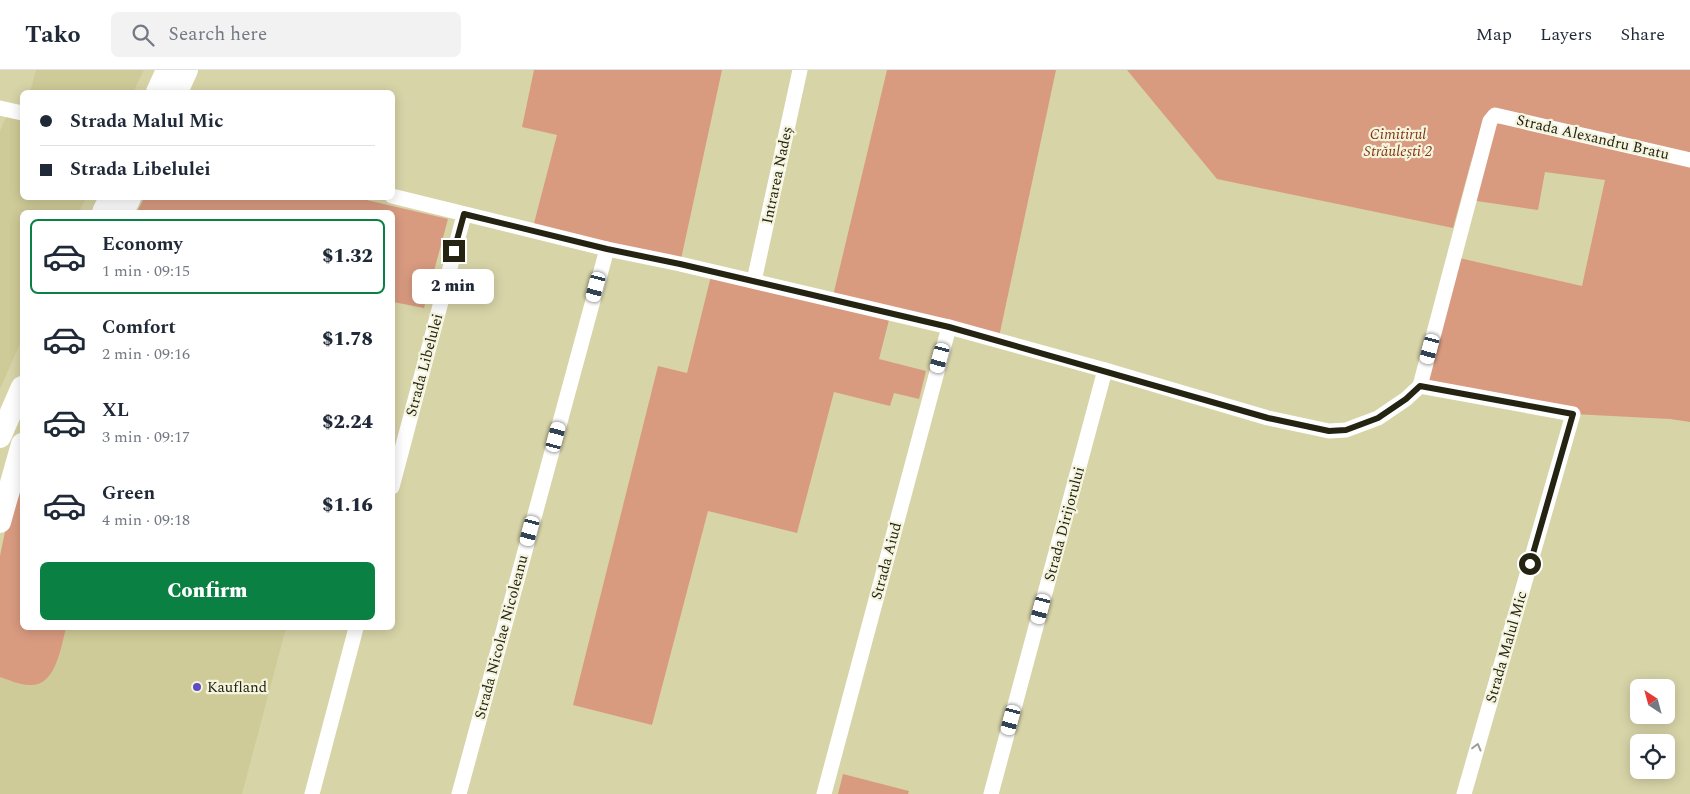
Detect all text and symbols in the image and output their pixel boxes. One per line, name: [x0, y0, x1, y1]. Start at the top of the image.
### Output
search box: [111, 12, 461, 57]
text: Tako: [25, 17, 81, 53]
text: Search here: [169, 20, 267, 49]
icon: search: [129, 21, 157, 49]
text: Map: [1476, 21, 1512, 48]
text: Layers: [1540, 21, 1592, 48]
text: Share: [1620, 21, 1665, 48]
text: Strada Malul Mic: [70, 107, 223, 136]
street label: Strada Alexandru Bratu: [1514, 109, 1672, 166]
park label: Cimitirul Străulești 2: [1364, 123, 1432, 163]
street label: Intrarea Nadeș: [756, 124, 799, 226]
text: Strada Libelulei: [70, 155, 211, 184]
text: Economy: [102, 230, 183, 259]
icon: car: [42, 234, 87, 279]
route end: [443, 240, 465, 262]
text: $1.32: [322, 242, 373, 271]
text: 1 min · 09:15: [102, 259, 190, 283]
callout: 2 min: [413, 268, 495, 304]
car: [584, 271, 607, 303]
text: 2 min: [431, 274, 475, 298]
street label: Strada Libelulei: [400, 311, 449, 419]
text: Comfort: [102, 313, 176, 342]
icon: car: [42, 317, 87, 362]
text: $1.78: [322, 325, 373, 354]
car: [1418, 333, 1441, 365]
text: 2 min · 09:16: [102, 342, 190, 366]
car: [928, 342, 951, 374]
text: XL: [102, 396, 129, 425]
icon: car: [42, 400, 87, 445]
text: $2.24: [322, 408, 373, 437]
car: [544, 421, 567, 453]
text: 3 min · 09:17: [102, 425, 190, 449]
street label: Strada Dirijorului: [1038, 464, 1091, 584]
text: Green: [102, 479, 155, 508]
icon: car: [42, 483, 87, 528]
text: $1.16: [322, 491, 373, 520]
text: 4 min · 09:18: [102, 508, 190, 532]
car: [518, 515, 541, 547]
street label: Strada Aiud: [865, 520, 908, 602]
street label: Strada Nicolae Nicoleanu: [468, 552, 535, 722]
route start: [1519, 553, 1541, 575]
button: Confirm: [40, 562, 375, 620]
street label: Strada Malul Mic: [1480, 589, 1533, 706]
car: [1029, 593, 1052, 625]
place label: Kaufland: [207, 676, 267, 699]
north arrow: [1630, 679, 1675, 724]
map controls: [1630, 679, 1675, 779]
marker: Kaufland: [191, 681, 203, 693]
car: [999, 704, 1022, 736]
button: locate: [1630, 734, 1675, 779]
one-way arrow: [1472, 743, 1482, 752]

